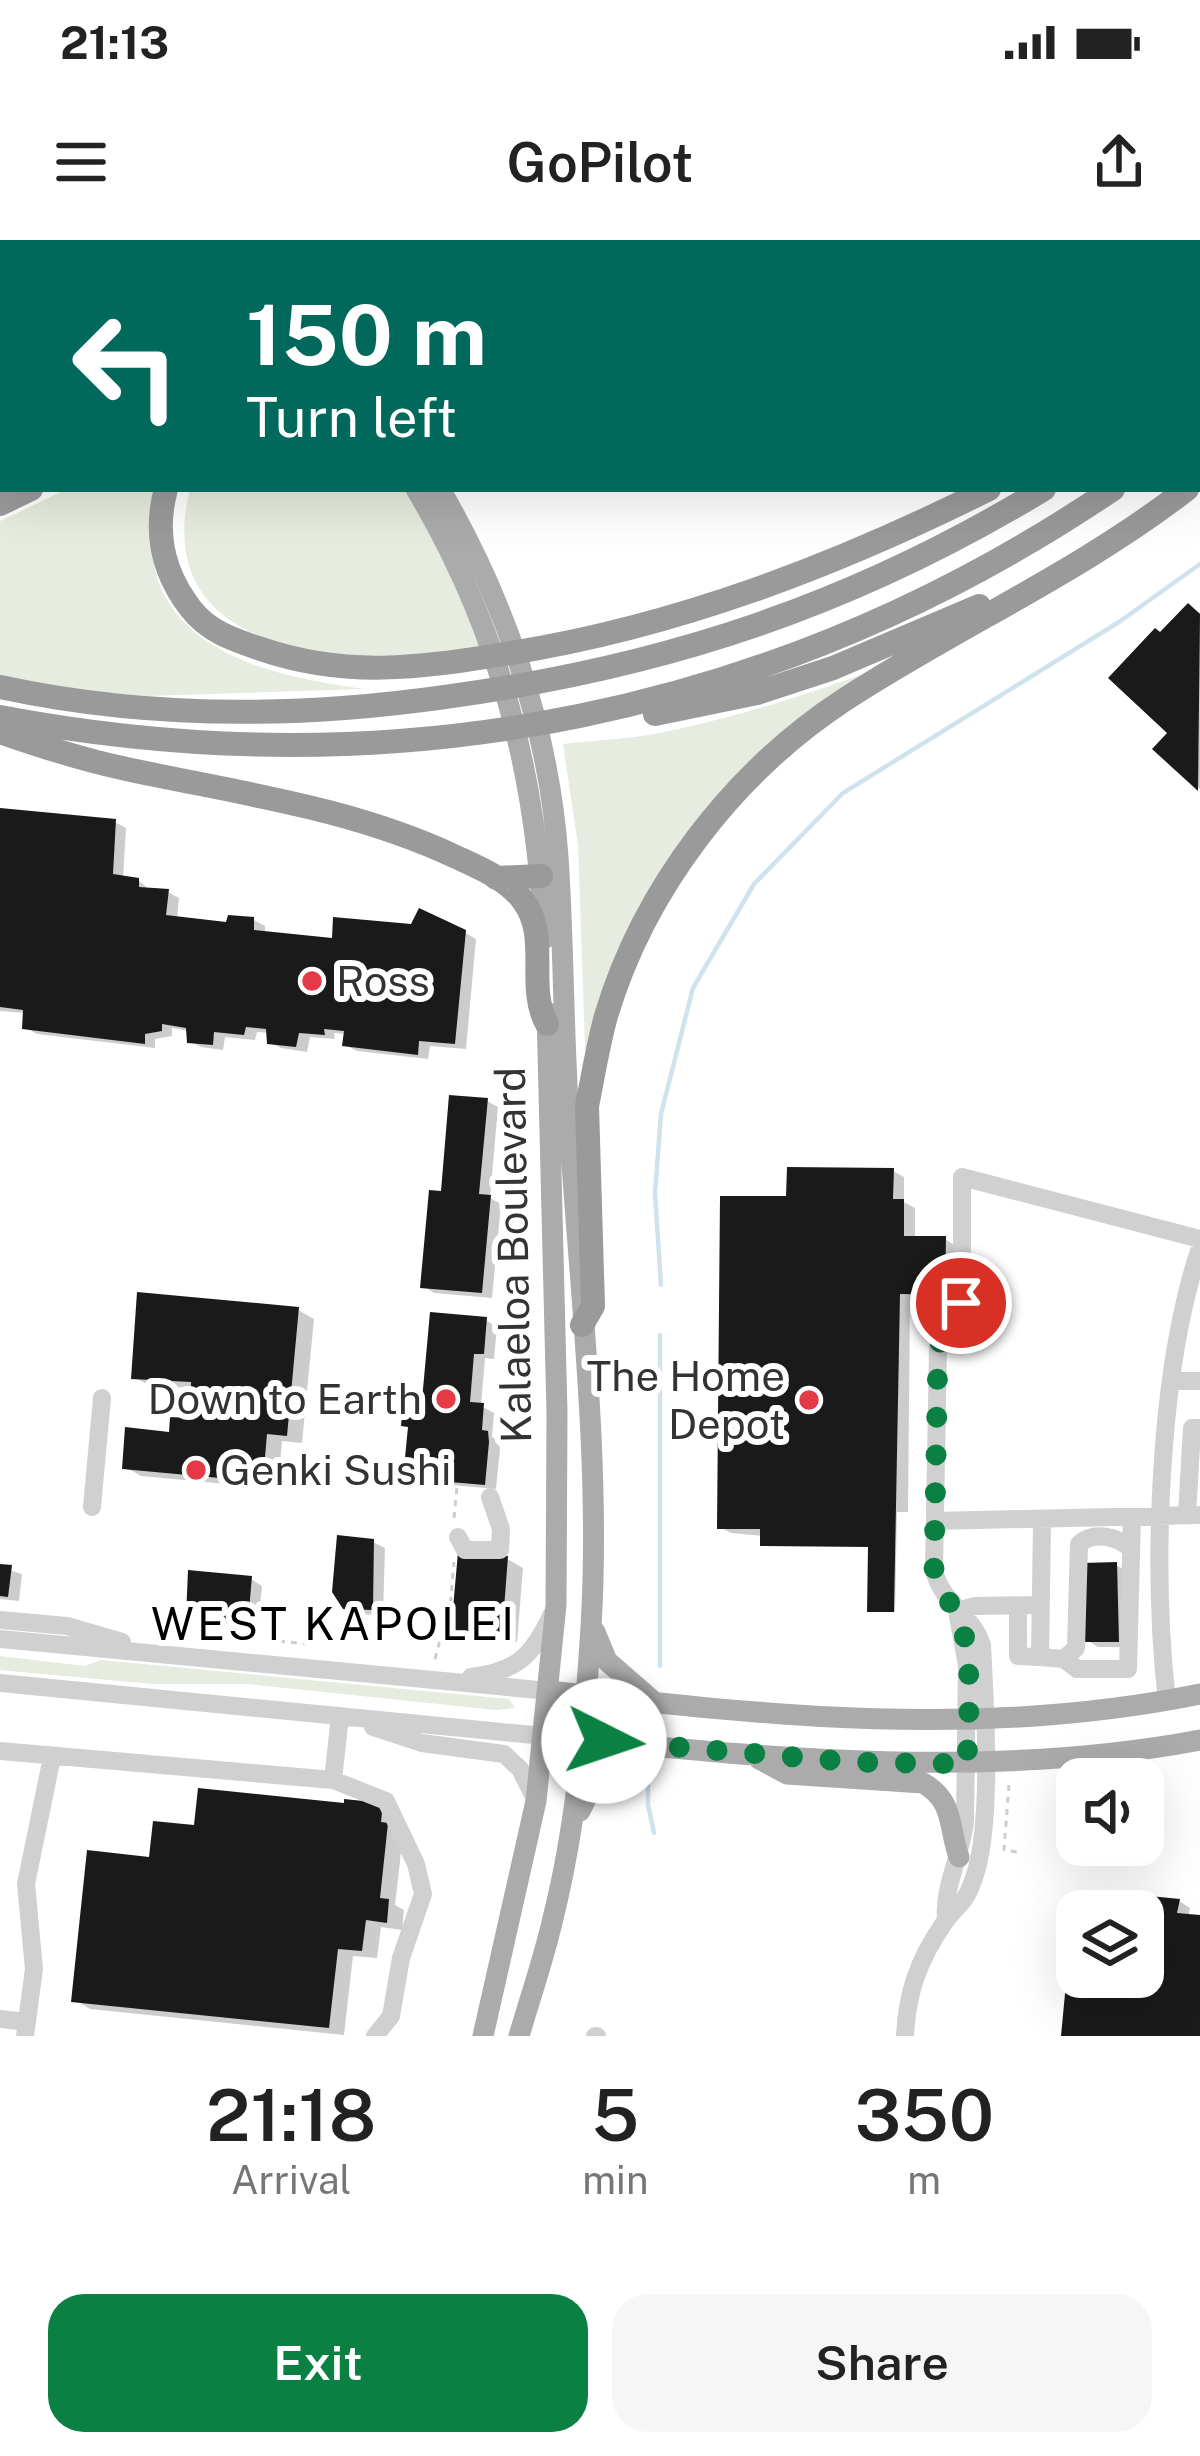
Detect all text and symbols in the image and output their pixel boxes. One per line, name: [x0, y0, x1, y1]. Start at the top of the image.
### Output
text: 21:13: [60, 16, 169, 69]
icon: menu: [48, 129, 114, 195]
icon: share: [1086, 129, 1152, 195]
text: GoPilot: [507, 131, 693, 194]
text: 150 m: [246, 285, 487, 384]
icon: left: [48, 288, 204, 444]
text: Turn left: [246, 386, 457, 449]
place label: Ross: [336, 956, 430, 1005]
marker: Ross: [299, 968, 325, 994]
street label: Kalaeloa Boulevard: [485, 1066, 540, 1444]
pin: [910, 1252, 1012, 1354]
icon: arrive: [928, 1270, 994, 1336]
place label: The Home Depot: [586, 1351, 785, 1448]
place label: Down to Earth: [147, 1374, 422, 1423]
marker: Down to Earth: [433, 1386, 459, 1412]
marker: The Home Depot: [796, 1387, 822, 1413]
place label: Genki Sushi: [220, 1445, 451, 1494]
marker: Genki Sushi: [183, 1457, 209, 1483]
district label: WEST KAPOLEI: [151, 1597, 517, 1650]
position arrow: [541, 1678, 667, 1804]
map controls: [1056, 1758, 1164, 1998]
button: sound: [1056, 1758, 1164, 1866]
button: layers: [1056, 1890, 1164, 1998]
text: 21:18: [206, 2073, 376, 2157]
text: 5: [592, 2073, 639, 2157]
text: 350: [854, 2073, 994, 2157]
text: Arrival: [231, 2157, 351, 2203]
text: min: [582, 2157, 648, 2203]
text: m: [907, 2157, 941, 2203]
button: Exit: [48, 2294, 588, 2432]
button: Share: [612, 2294, 1152, 2432]

